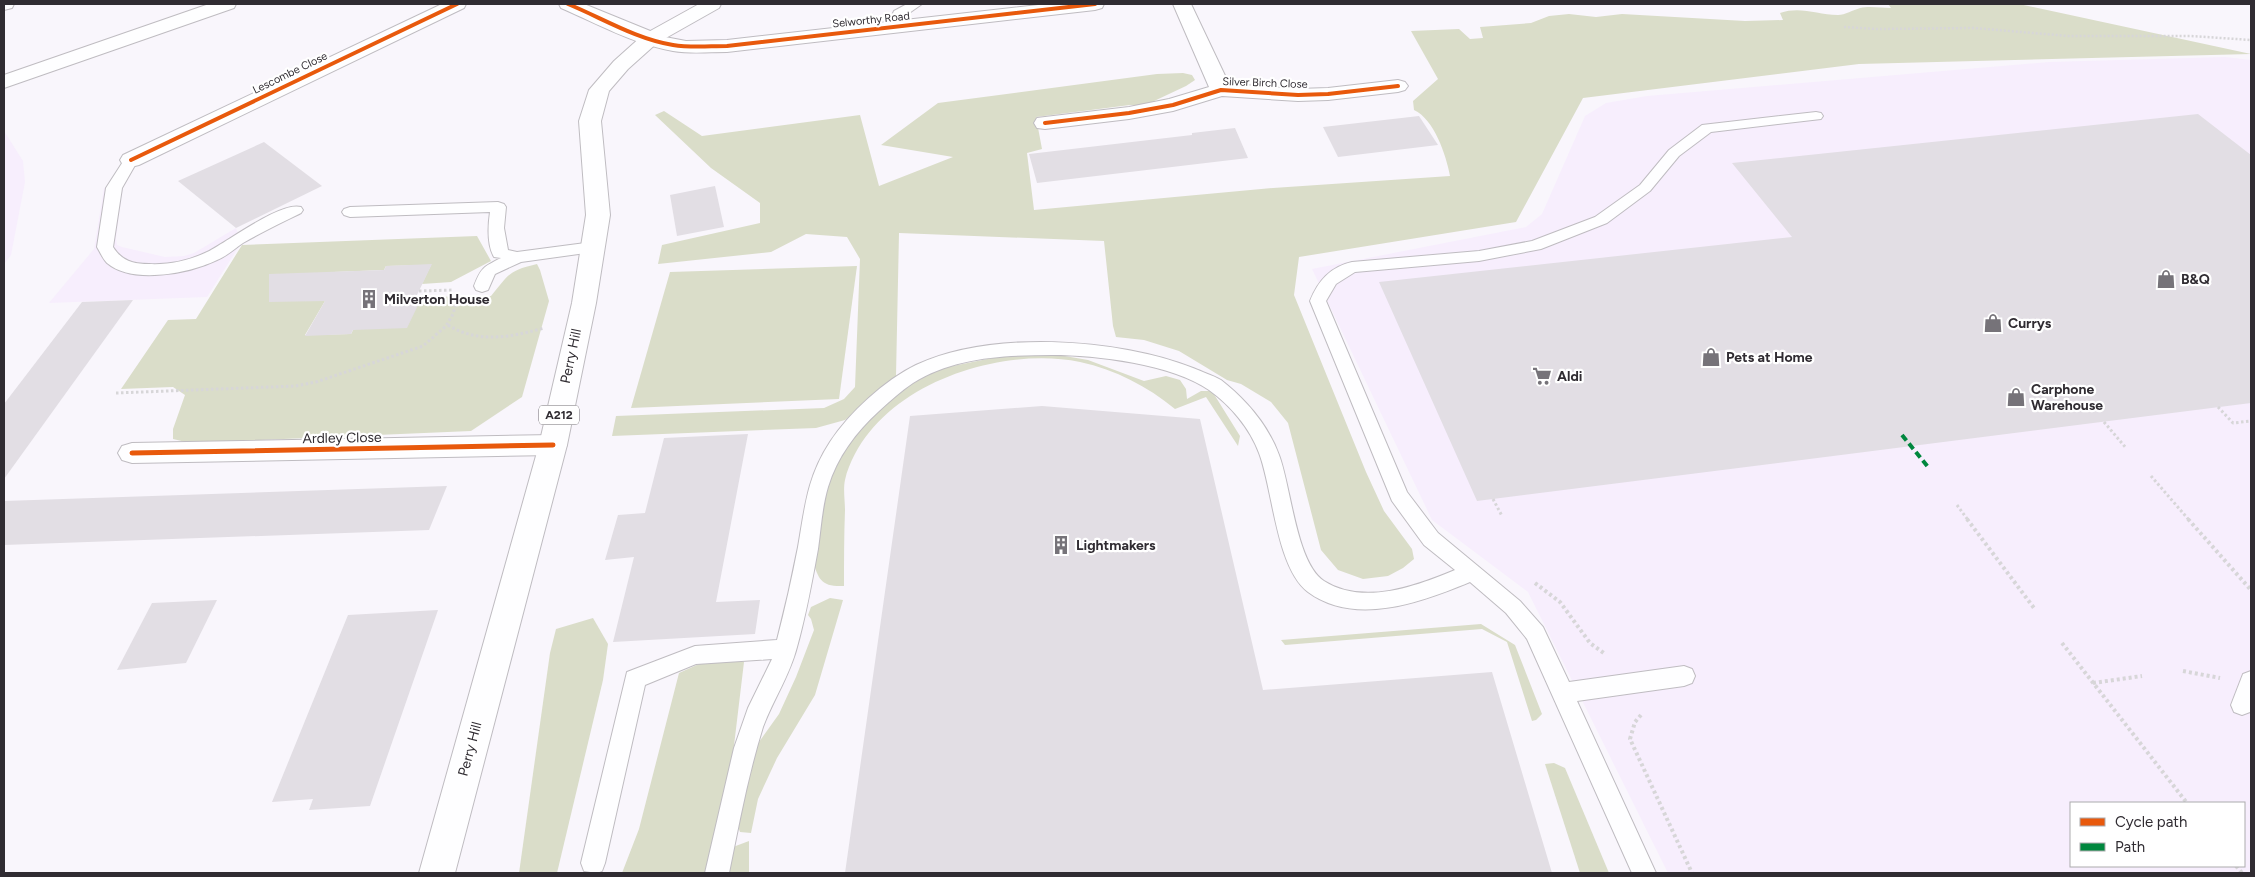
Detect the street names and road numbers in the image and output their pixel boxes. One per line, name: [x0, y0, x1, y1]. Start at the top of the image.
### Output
street label: Selworthy Road: [832, 9, 910, 31]
street label: Lescombe Close: [250, 49, 330, 97]
street label: Silver Birch Close: [1222, 75, 1308, 91]
street label: Perry Hill: [557, 327, 585, 385]
road number: A212: [539, 406, 579, 424]
street label: Ardley Close: [302, 429, 382, 447]
street label: Perry Hill: [455, 720, 485, 778]

